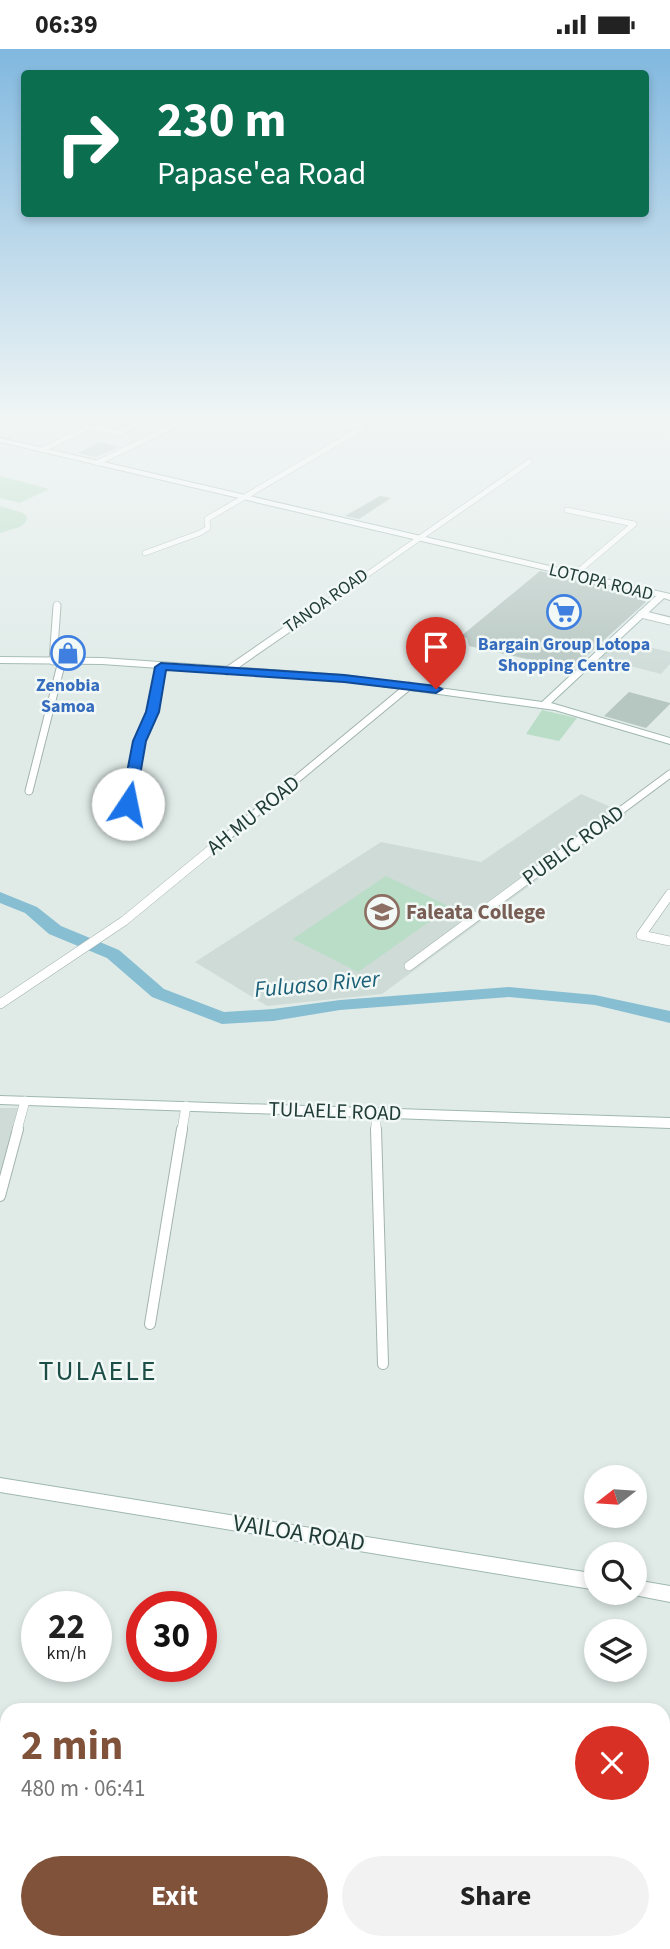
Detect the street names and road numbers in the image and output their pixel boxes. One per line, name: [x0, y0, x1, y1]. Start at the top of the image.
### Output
street label: LOTOPA ROAD: [546, 557, 656, 607]
street label: TANOA ROAD: [279, 563, 373, 639]
street label: AH MU ROAD: [200, 768, 306, 862]
street label: PUBLIC ROAD: [516, 798, 630, 892]
street label: TULAELE ROAD: [268, 1094, 402, 1128]
street label: VAILOA ROAD: [231, 1505, 367, 1561]

